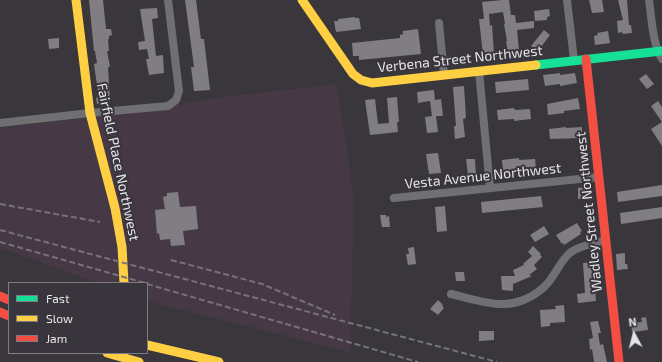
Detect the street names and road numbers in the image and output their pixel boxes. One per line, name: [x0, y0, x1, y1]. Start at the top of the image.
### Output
street label: Verbena Street Northwest: [377, 42, 543, 76]
street label: Fairfield Place Northwest: [93, 81, 143, 243]
street label: Wadley Street Northwest: [572, 131, 606, 293]
street label: Vesta Avenue Northwest: [404, 159, 562, 193]

